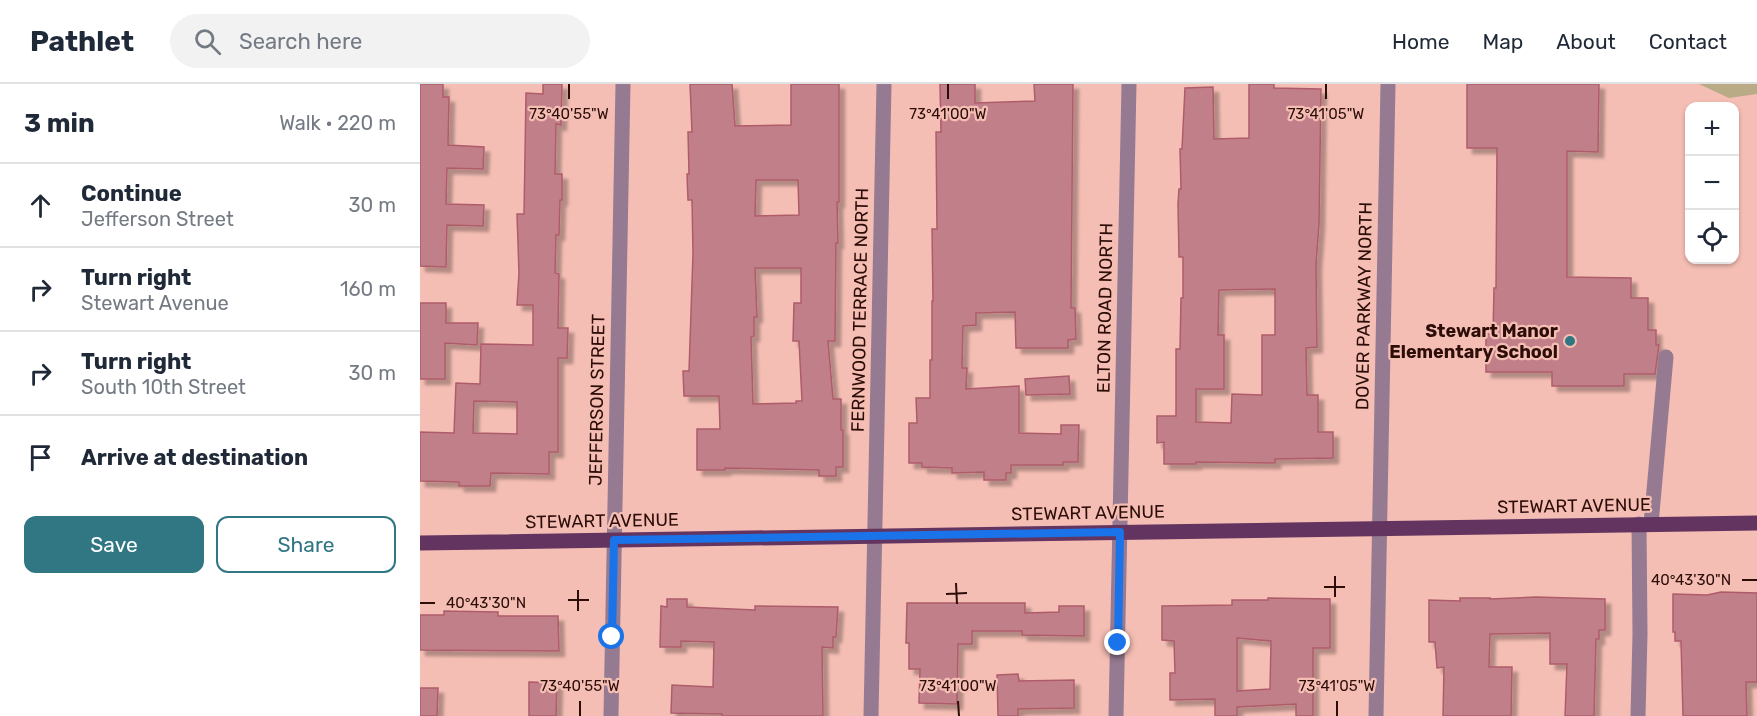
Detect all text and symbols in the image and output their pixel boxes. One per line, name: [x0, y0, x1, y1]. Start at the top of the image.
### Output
search box: [170, 14, 590, 68]
text: Pathlet: [30, 25, 134, 58]
icon: search: [191, 25, 224, 58]
text: Search here: [239, 28, 362, 55]
text: Home: [1392, 29, 1449, 54]
text: Map: [1482, 29, 1523, 54]
text: About: [1556, 29, 1616, 54]
text: Contact: [1649, 29, 1727, 54]
map controls: [1685, 102, 1739, 264]
button: +: [1685, 102, 1739, 156]
text: 73°40'55"W: [529, 105, 609, 123]
text: 73°41'00"W: [909, 105, 987, 123]
text: 73°41'05"W: [1288, 105, 1364, 123]
text: 3 min: [24, 108, 95, 139]
text: Walk · 220 m: [279, 111, 396, 135]
button: −: [1685, 156, 1739, 210]
text: Continue: [81, 180, 182, 207]
street label: FERNWOOD TERRACE NORTH: [847, 188, 873, 432]
icon: ahead: [24, 189, 57, 222]
text: 30 m: [349, 193, 396, 217]
street label: DOVER PARKWAY NORTH: [1351, 202, 1377, 410]
text: Jefferson Street: [81, 207, 234, 231]
button: locate: [1685, 210, 1739, 264]
street label: ELTON ROAD NORTH: [1093, 223, 1117, 393]
text: Turn right: [81, 264, 191, 291]
icon: right: [24, 273, 57, 306]
text: 160 m: [340, 277, 396, 301]
text: Stewart Avenue: [81, 291, 229, 315]
street label: JEFFERSON STREET: [585, 314, 609, 486]
place label: Stewart Manor Elementary School: [1389, 320, 1558, 363]
marker: Stewart Manor Elementary School: [1563, 334, 1577, 348]
text: Turn right: [81, 348, 191, 375]
icon: right: [24, 357, 57, 390]
text: 30 m: [349, 361, 396, 385]
text: South 10th Street: [81, 375, 246, 399]
icon: arrive: [24, 441, 57, 474]
text: Arrive at destination: [81, 444, 308, 471]
street label: STEWART AVENUE: [1497, 494, 1651, 518]
street label: STEWART AVENUE: [1011, 501, 1165, 525]
street label: STEWART AVENUE: [525, 509, 679, 533]
button: Save: [24, 516, 204, 573]
button: Share: [216, 516, 396, 573]
text: 40°43'30"N: [1651, 571, 1731, 589]
text: 40°43'30"N: [446, 594, 526, 612]
route start: [598, 623, 624, 649]
route end: [1104, 629, 1130, 655]
text: 73°40'55"W: [540, 677, 620, 695]
text: 73°41'00"W: [919, 677, 997, 695]
text: 73°41'05"W: [1299, 677, 1375, 695]

